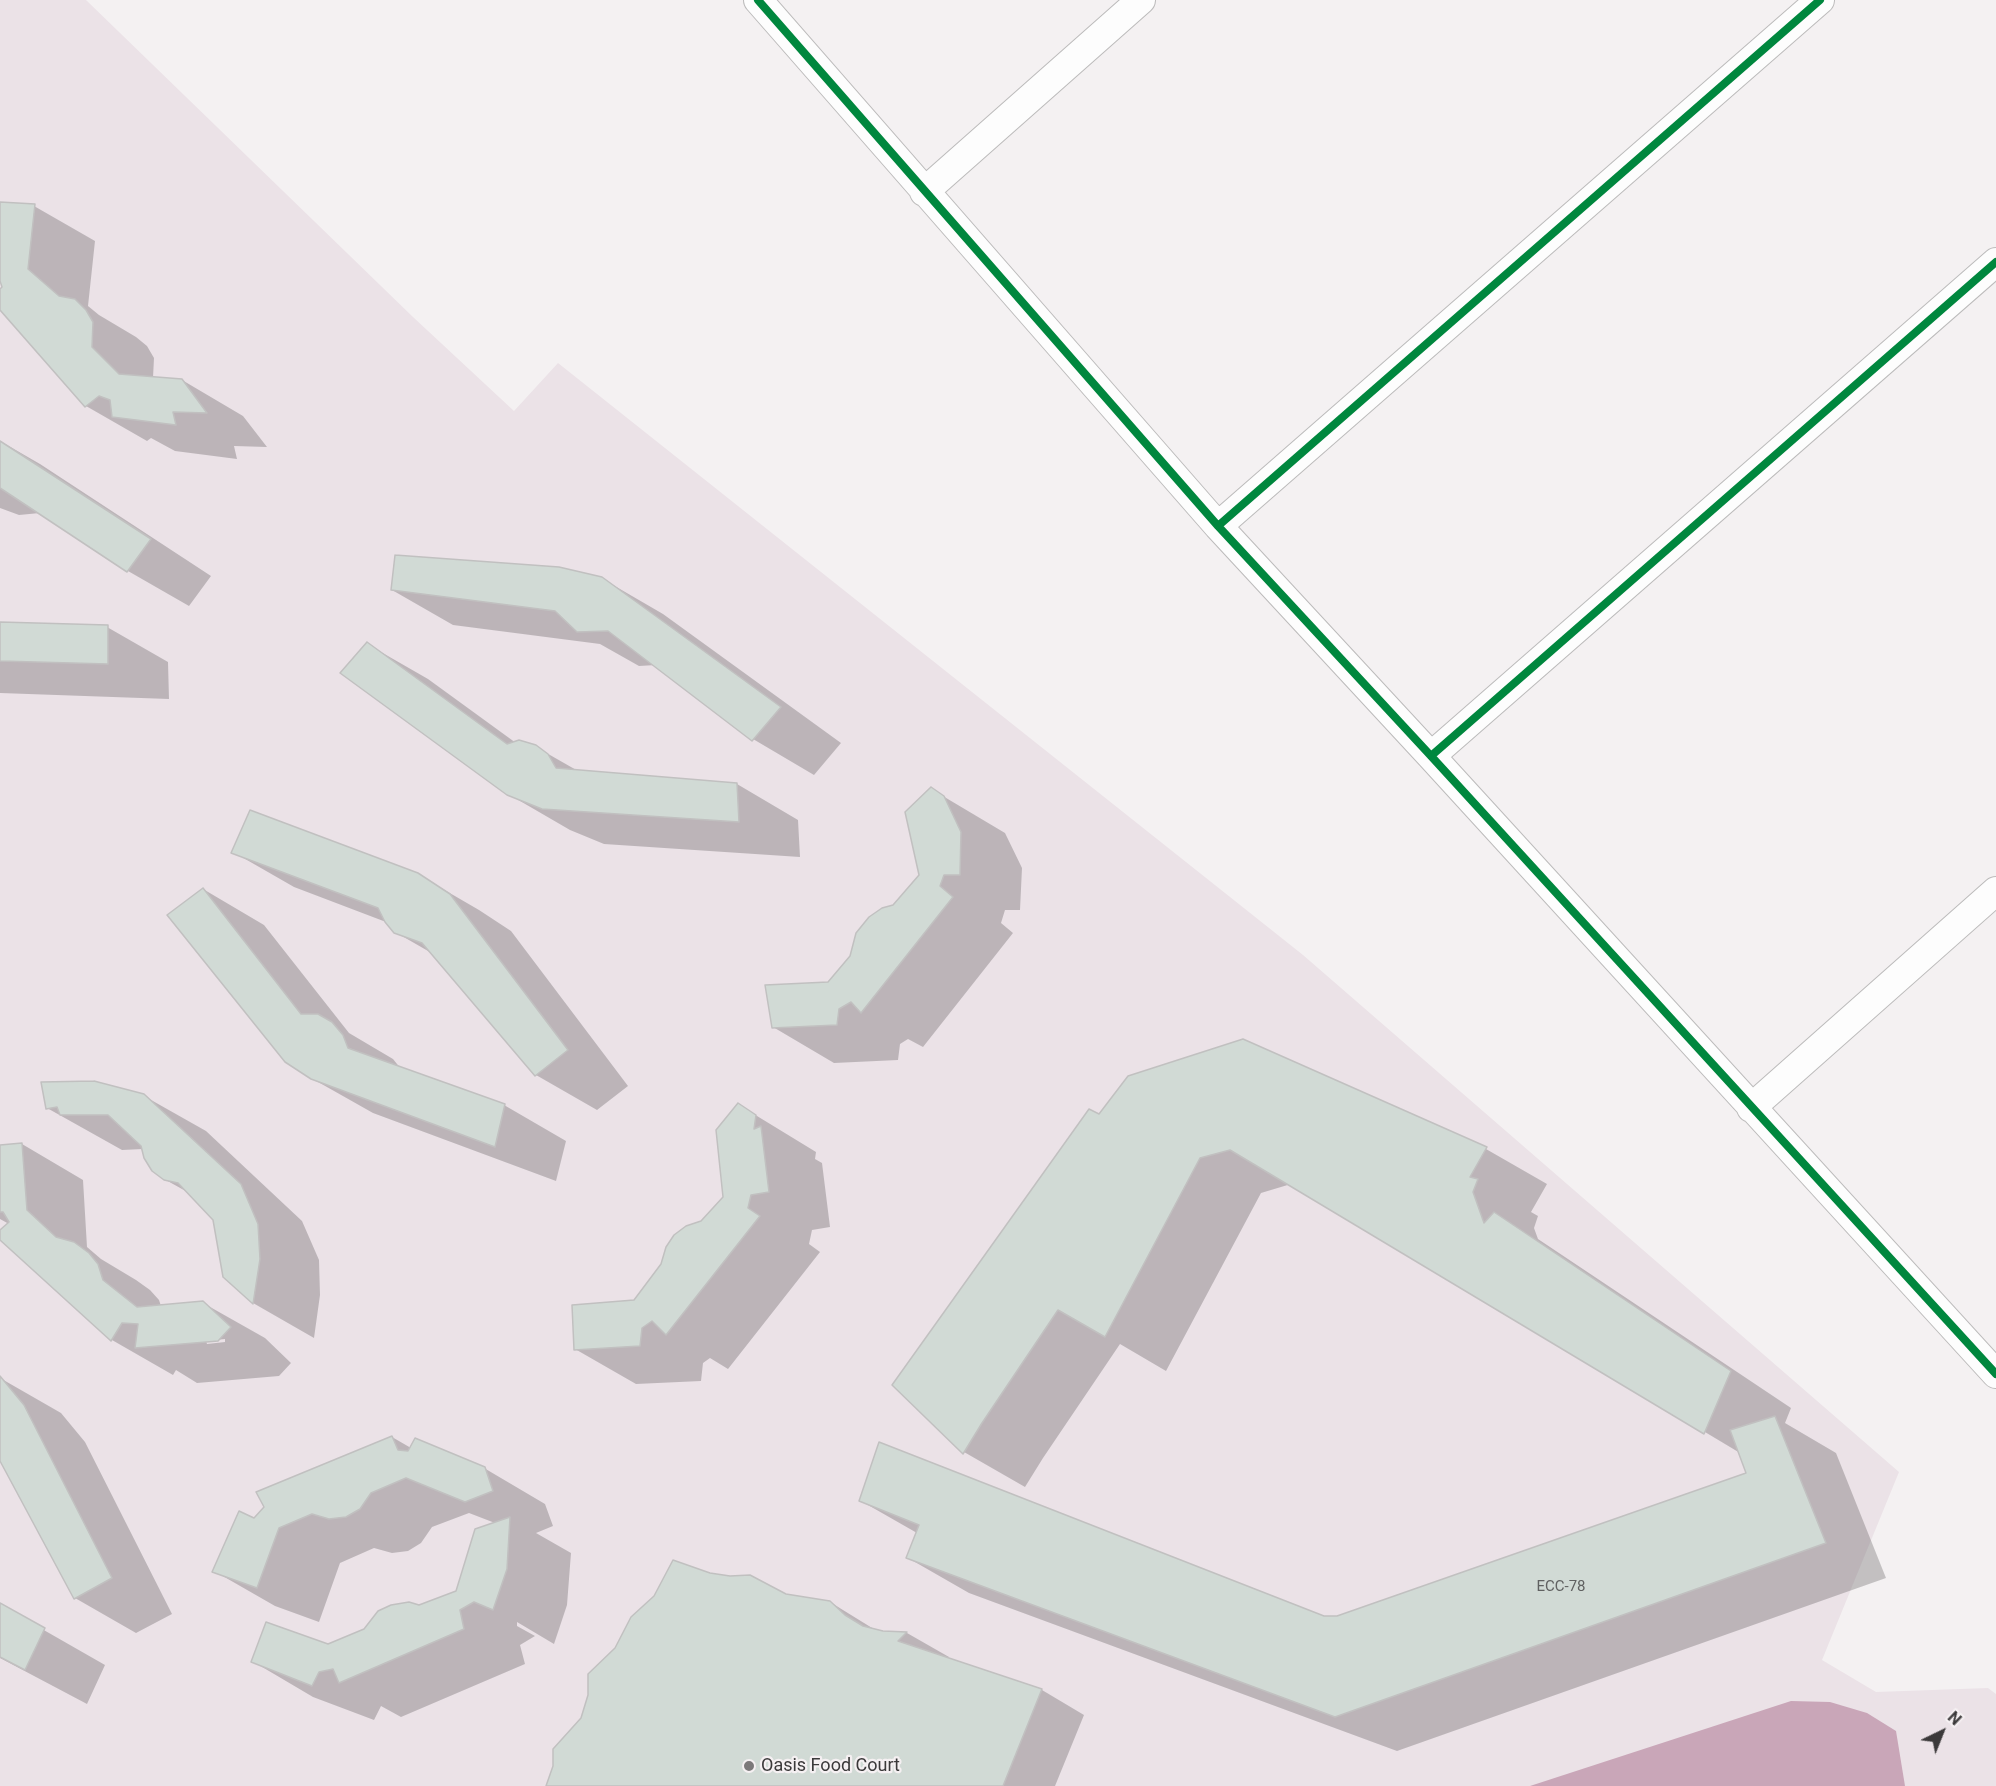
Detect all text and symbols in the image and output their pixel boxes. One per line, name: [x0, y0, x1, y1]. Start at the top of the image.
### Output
house number: ECC-78: [1536, 1578, 1586, 1596]
north arrow: [1912, 1702, 1972, 1762]
text: N: [1944, 1708, 1965, 1729]
place label: Oasis Food Court: [761, 1755, 900, 1777]
marker: Oasis Food Court: [742, 1759, 756, 1773]

